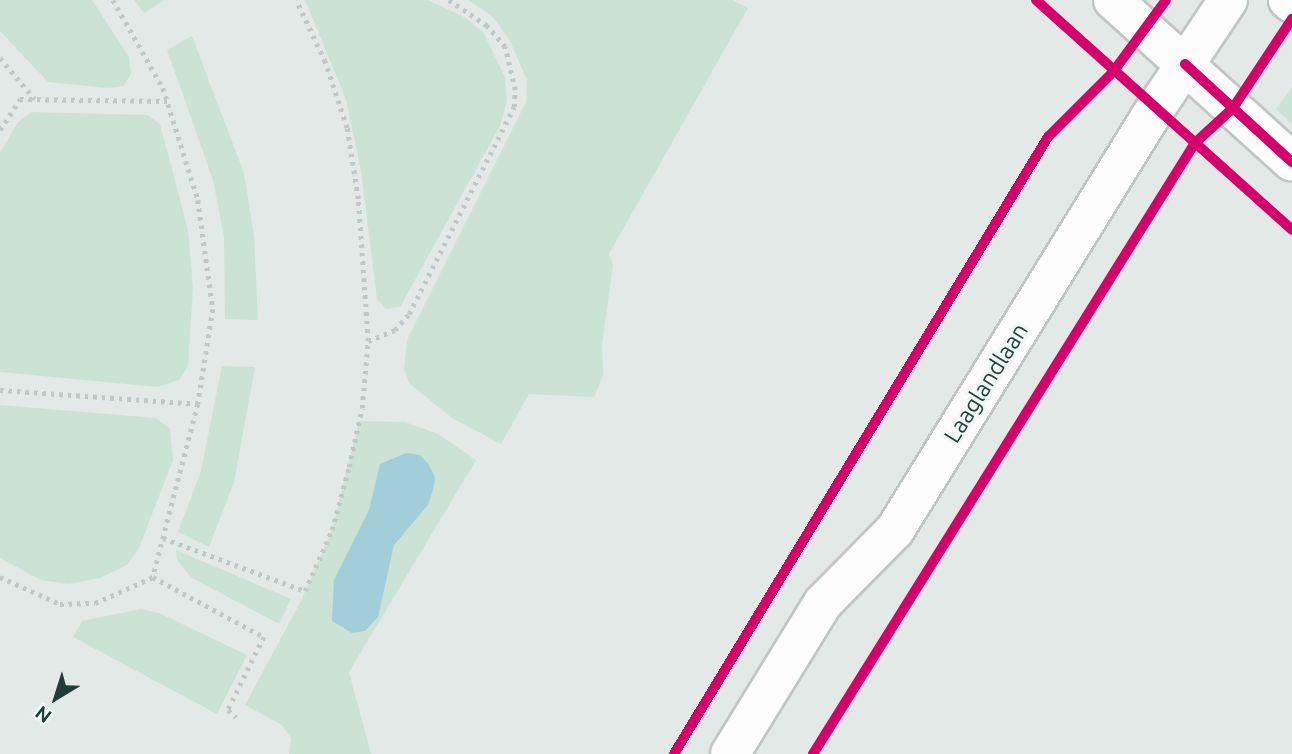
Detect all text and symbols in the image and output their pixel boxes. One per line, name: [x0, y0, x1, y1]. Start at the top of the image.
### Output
street label: Laaglandlaan: [938, 318, 1034, 448]
north arrow: [21, 663, 91, 733]
text: N: [31, 702, 55, 728]

